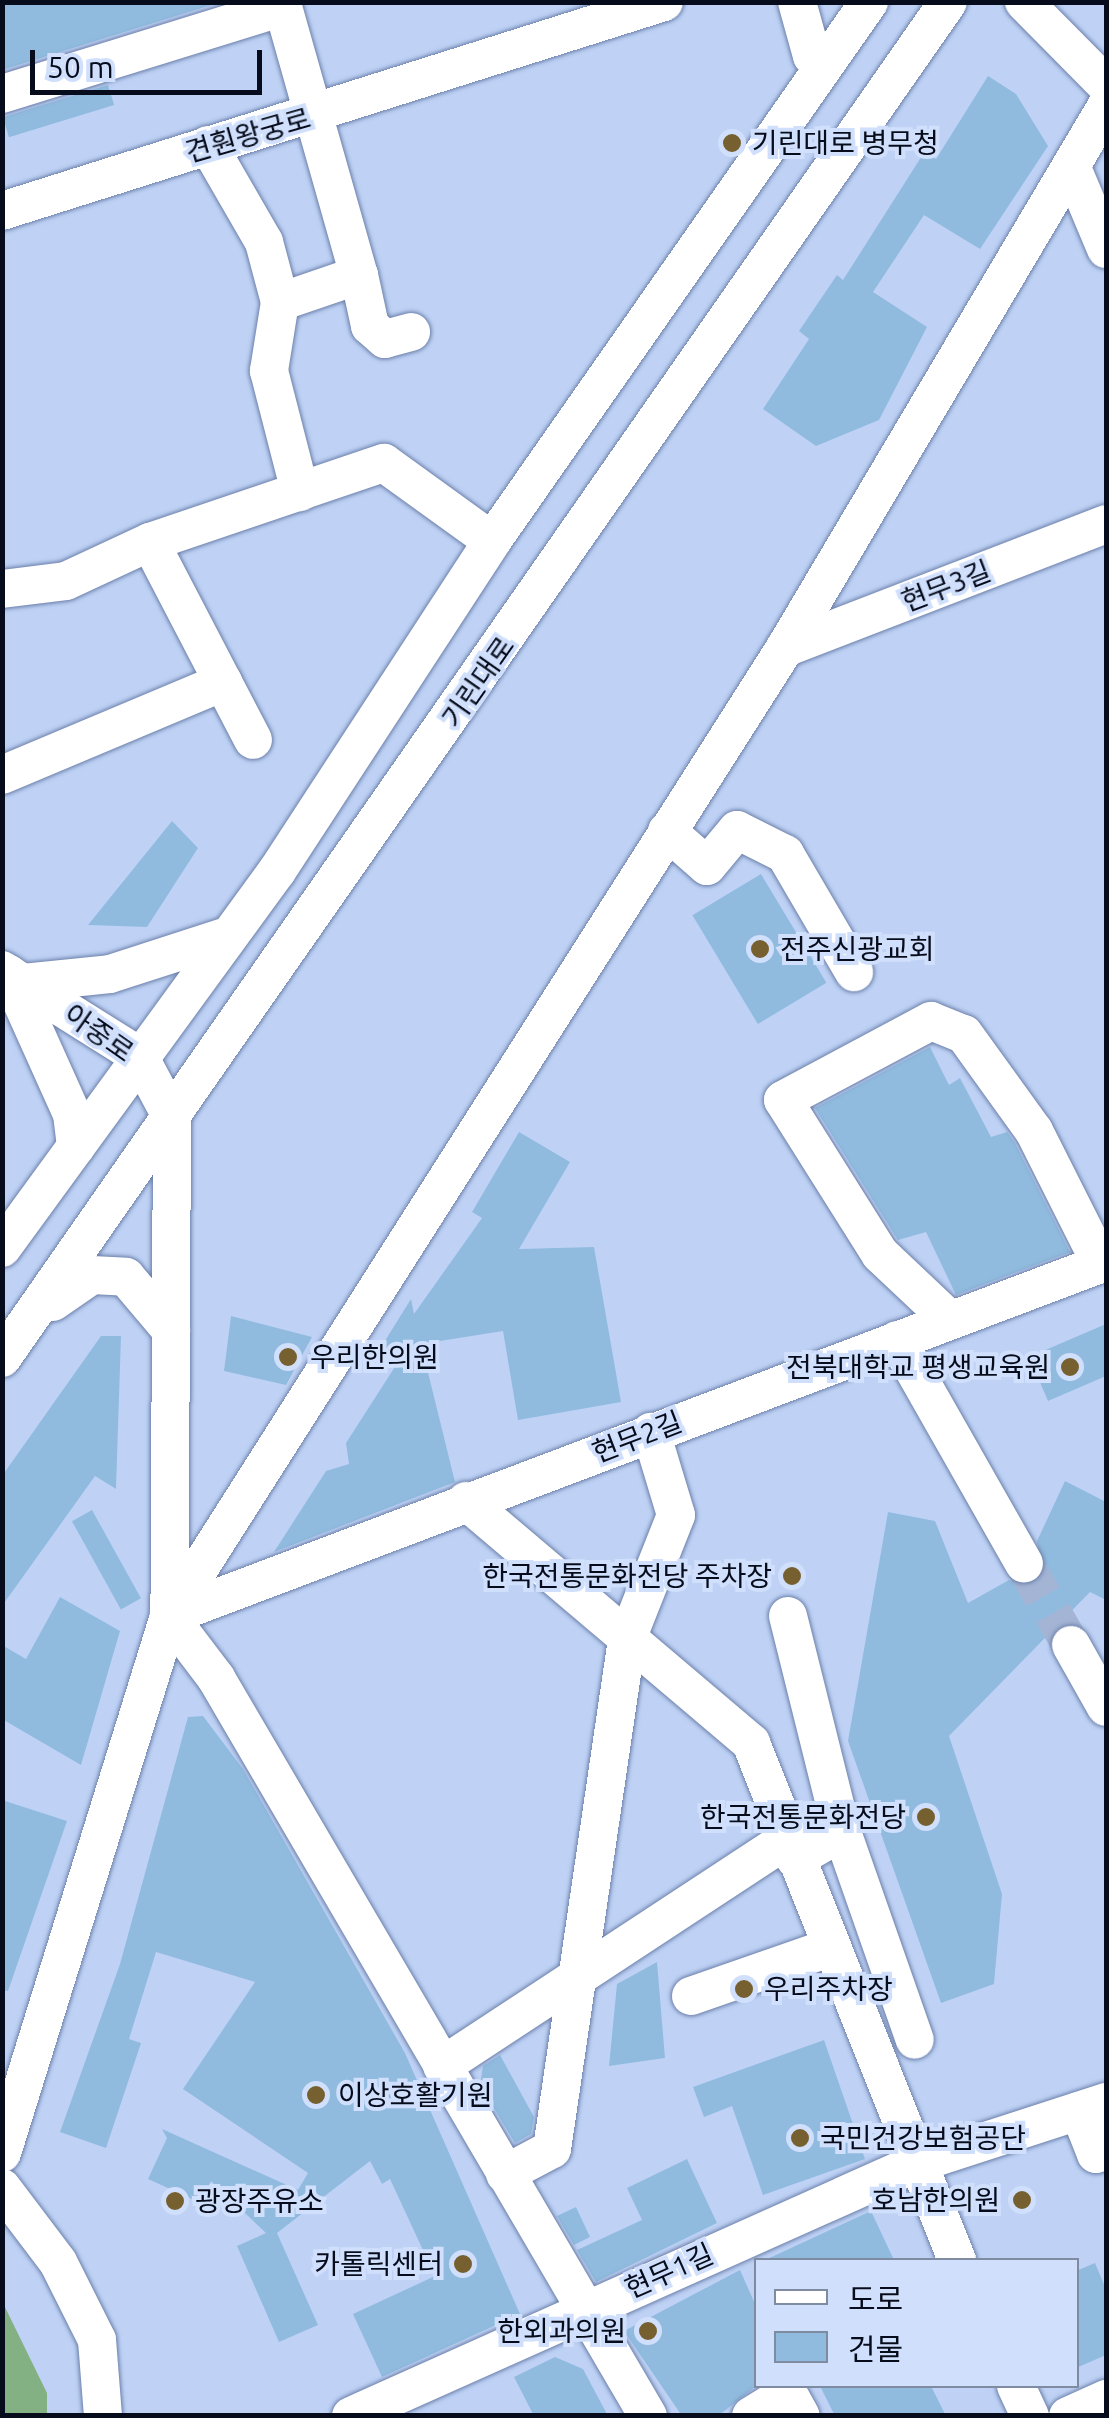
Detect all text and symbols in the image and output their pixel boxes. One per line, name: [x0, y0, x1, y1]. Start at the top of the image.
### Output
scale bar: [35, 30, 268, 92]
text: 50 m: [47, 50, 114, 84]
street label: 견훤왕궁로: [181, 101, 315, 169]
place label: 기린대로 병무청: [752, 126, 939, 160]
marker: 기린대로 병무청: [721, 132, 743, 154]
street label: 현무3길: [897, 554, 995, 618]
street label: 기린대로: [435, 630, 521, 734]
place label: 전주신광교회: [780, 932, 935, 966]
marker: 전주신광교회: [749, 938, 771, 960]
street label: 아중로: [58, 997, 140, 1069]
place label: 우리한의원: [310, 1340, 439, 1374]
marker: 우리한의원: [275, 1344, 301, 1370]
place label: 전북대학교 평생교육원: [786, 1350, 1050, 1384]
marker: 전북대학교 평생교육원: [1059, 1356, 1081, 1378]
street label: 현무2길: [588, 1405, 686, 1469]
place label: 한국전통문화전당 주차장: [482, 1559, 772, 1593]
marker: 한국전통문화전당 주차장: [781, 1565, 803, 1587]
place label: 한국전통문화전당: [700, 1800, 906, 1834]
marker: 한국전통문화전당: [915, 1806, 937, 1828]
place label: 우리주차장: [764, 1972, 893, 2006]
marker: 우리주차장: [733, 1978, 755, 2000]
place label: 이상호활기원: [338, 2078, 493, 2112]
marker: 이상호활기원: [303, 2082, 329, 2108]
place label: 국민건강보험공단: [820, 2121, 1026, 2155]
marker: 국민건강보험공단: [789, 2127, 811, 2149]
place label: 호남한의원: [871, 2183, 1000, 2217]
place label: 광장주유소: [195, 2184, 324, 2218]
marker: 호남한의원: [1009, 2187, 1035, 2213]
marker: 광장주유소: [164, 2190, 186, 2212]
street label: 현무1길: [620, 2237, 718, 2305]
place label: 카톨릭센터: [314, 2247, 443, 2281]
marker: 카톨릭센터: [452, 2253, 474, 2275]
legend: [754, 2258, 1079, 2388]
text: 도로: [848, 2282, 903, 2316]
place label: 한외과의원: [497, 2314, 626, 2348]
marker: 한외과의원: [635, 2318, 661, 2344]
text: 건물: [848, 2332, 903, 2366]

